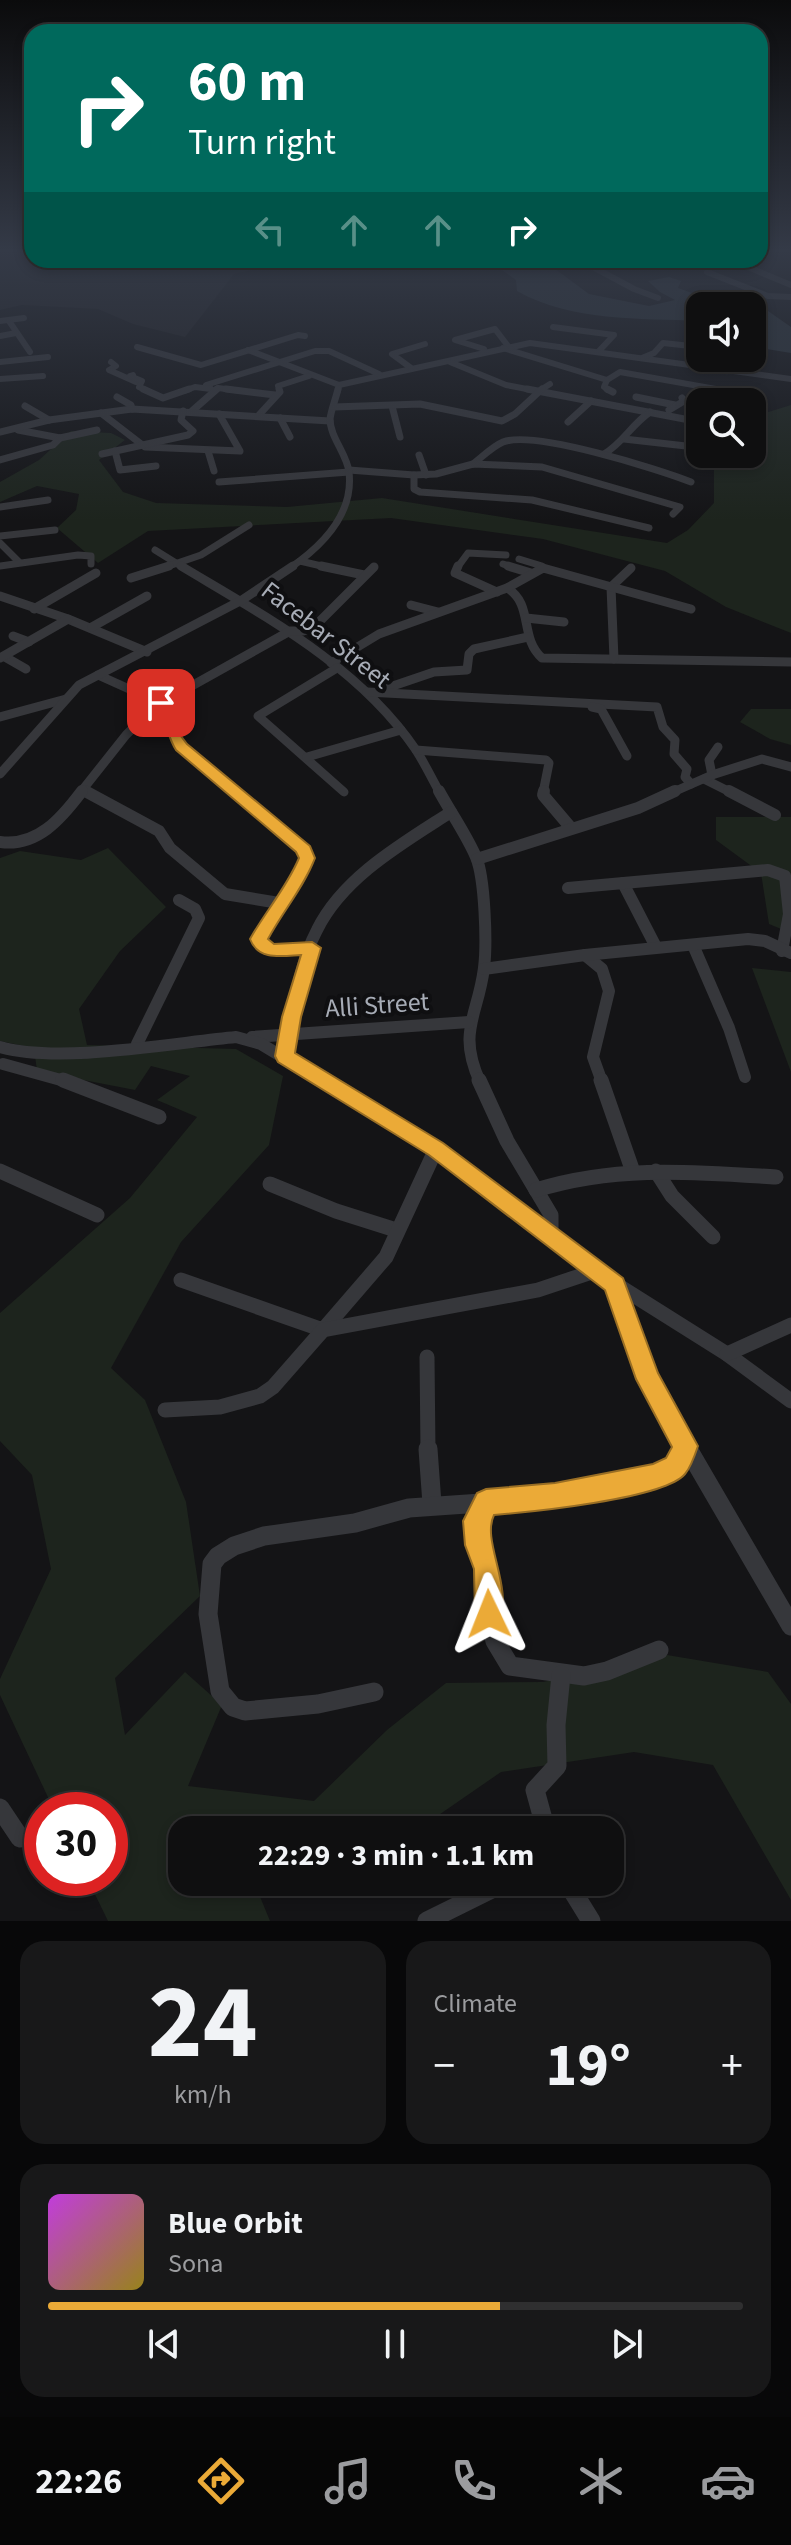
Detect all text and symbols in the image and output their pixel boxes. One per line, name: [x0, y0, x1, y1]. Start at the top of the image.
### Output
text: 60 m: [188, 43, 306, 122]
icon: right: [56, 56, 160, 160]
text: Turn right: [188, 117, 336, 168]
icon: left: [248, 208, 292, 252]
icon: ahead: [332, 208, 376, 252]
icon: ahead: [416, 208, 460, 252]
icon: right: [500, 208, 544, 252]
map controls: [686, 292, 766, 468]
button: sound: [686, 292, 766, 372]
button: search: [686, 388, 766, 468]
street label: Facebar Street: [253, 572, 399, 698]
pin: [127, 669, 195, 737]
icon: arrive: [139, 681, 183, 725]
street label: Alli Street: [324, 983, 430, 1027]
position arrow: [447, 1572, 531, 1656]
speed limit sign: 30: [24, 1792, 128, 1896]
text: 22:29 · 3 min · 1.1 km: [258, 1834, 534, 1877]
text: 24: [148, 1950, 258, 2098]
text: Climate: [434, 1985, 517, 2022]
text: 19°: [546, 2024, 631, 2109]
text: −: [434, 2035, 455, 2098]
text: +: [721, 2035, 743, 2098]
text: km/h: [174, 2076, 232, 2113]
text: Blue Orbit: [168, 2202, 303, 2245]
text: Sona: [168, 2245, 223, 2282]
icon: previous: [142, 2322, 186, 2366]
icon: pause: [373, 2322, 417, 2366]
icon: next: [605, 2322, 649, 2366]
icon: directions: [193, 2453, 249, 2509]
icon: music: [320, 2453, 376, 2509]
icon: phone: [446, 2453, 502, 2509]
icon: climate: [573, 2453, 629, 2509]
icon: car: [700, 2453, 756, 2509]
text: 22:26: [35, 2456, 122, 2507]

